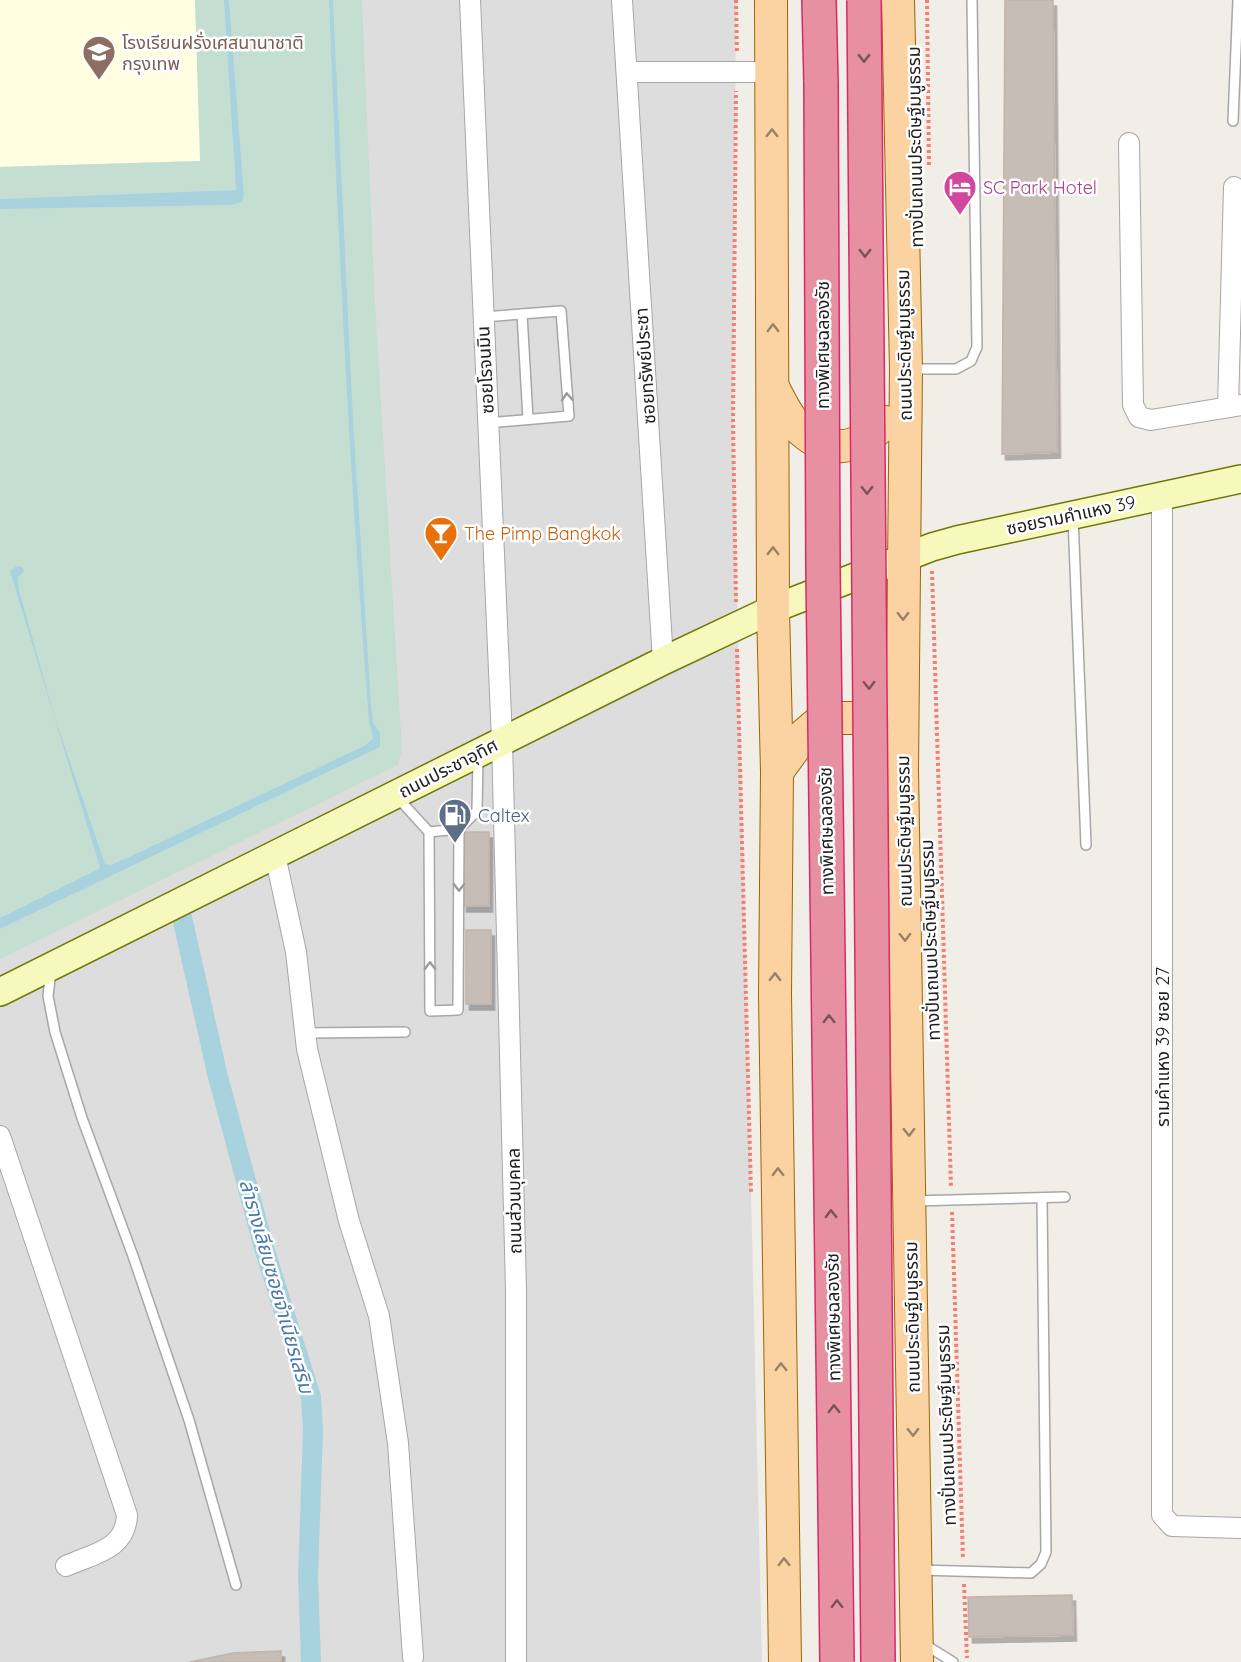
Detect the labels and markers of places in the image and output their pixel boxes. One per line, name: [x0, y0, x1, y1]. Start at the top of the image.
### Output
place label: โรงเรียนฝรั่งเศสนานาชาติ กรุงเทพ: [122, 31, 304, 75]
school or university icon: โรงเรียนฝรั่งเศสนานาชาติ กรุงเทพ: [81, 34, 117, 81]
hotel icon: SC Park Hotel: [942, 169, 978, 216]
place label: SC Park Hotel: [983, 176, 1097, 199]
bar icon: The Pimp Bangkok: [423, 515, 459, 562]
place label: The Pimp Bangkok: [464, 522, 621, 545]
fuel station icon: Caltex: [437, 797, 473, 844]
place label: Caltex: [478, 804, 530, 827]

